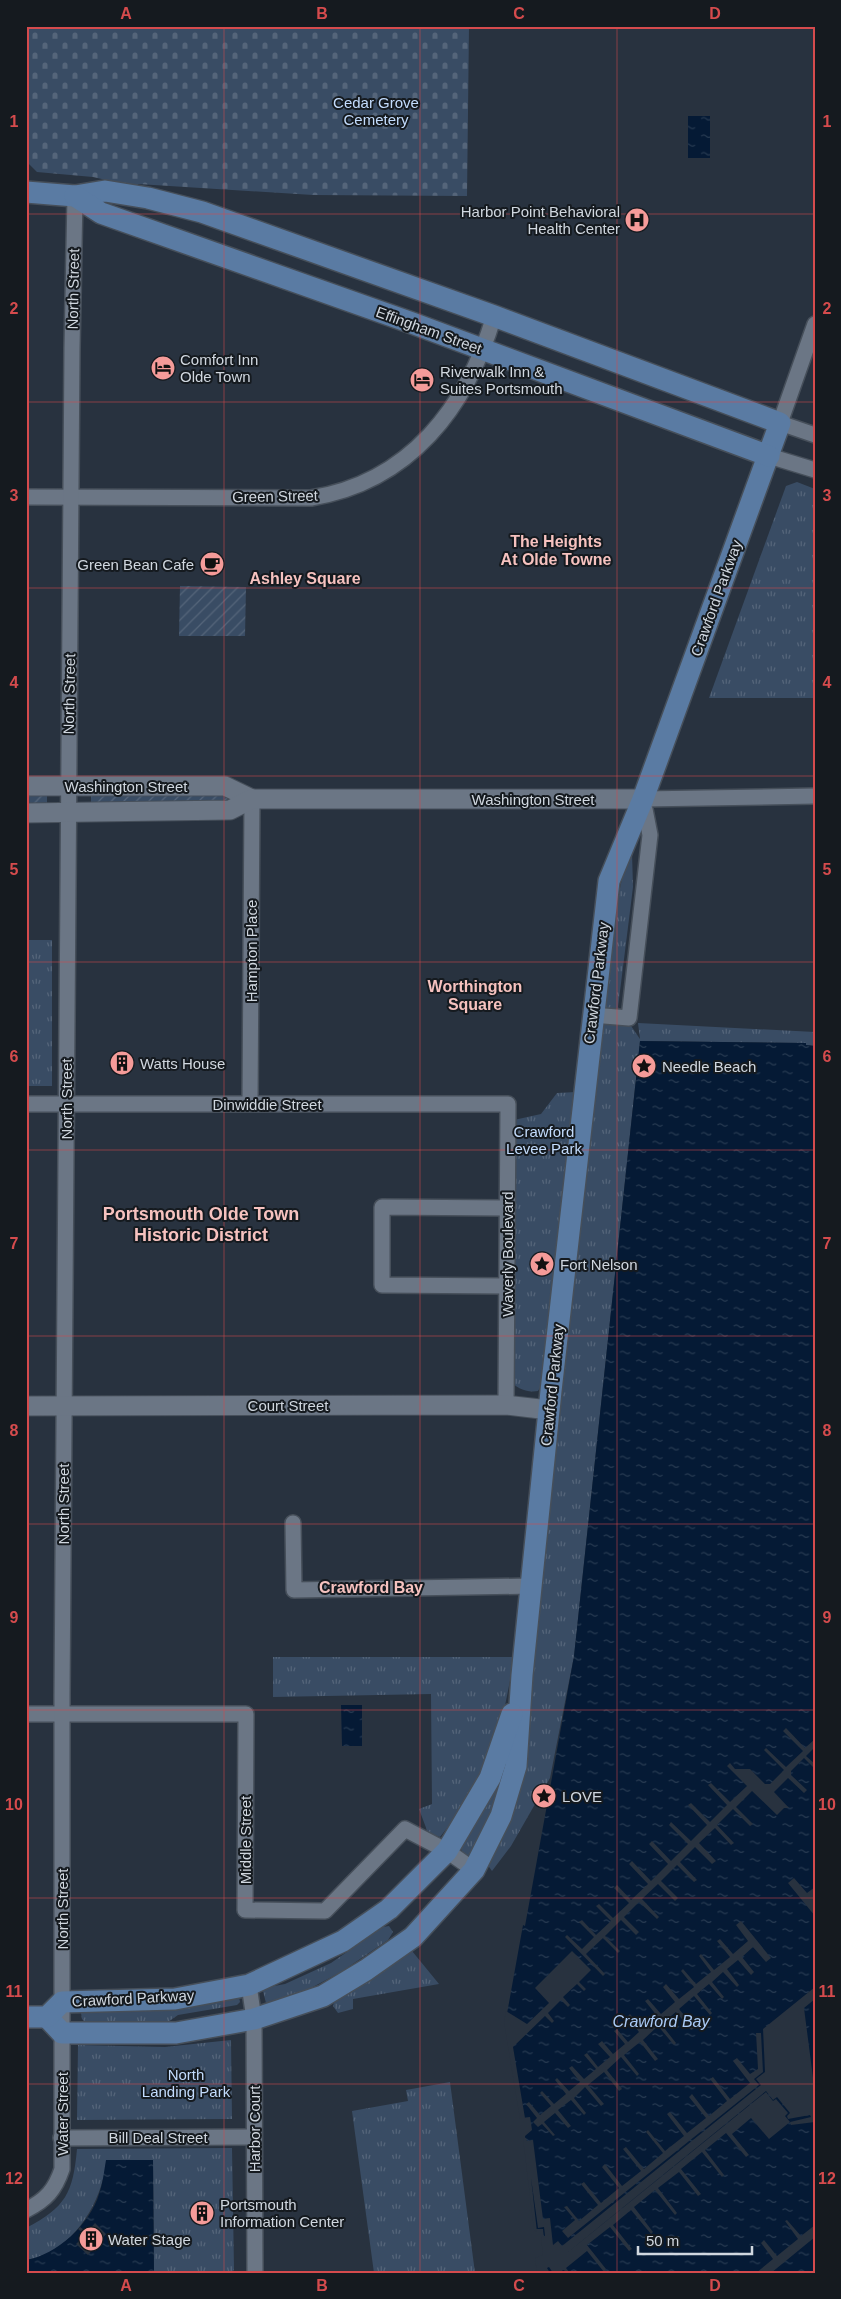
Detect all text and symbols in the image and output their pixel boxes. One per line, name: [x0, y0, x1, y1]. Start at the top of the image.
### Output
text: A: [120, 5, 132, 22]
text: B: [316, 5, 328, 22]
text: C: [513, 5, 525, 22]
text: D: [709, 5, 721, 22]
park label: Cedar Grove Cemetery: [333, 94, 419, 128]
text: 1: [10, 113, 19, 130]
text: 1: [823, 113, 832, 130]
place label: Harbor Point Behavioral Health Center: [461, 203, 620, 237]
hospital icon: Harbor Point Behavioral Health Center: [624, 207, 650, 233]
street label: North Street: [64, 248, 82, 330]
text: 2: [10, 300, 19, 317]
text: 2: [823, 300, 832, 317]
street label: Effingham Street: [374, 303, 485, 357]
place label: Comfort Inn Olde Town: [180, 351, 258, 385]
hotel icon: Comfort Inn Olde Town: [150, 355, 176, 381]
place label: Riverwalk Inn & Suites Portsmouth: [440, 363, 563, 397]
hotel icon: Riverwalk Inn & Suites Portsmouth: [409, 367, 435, 393]
text: 3: [10, 487, 19, 504]
street label: Green Street: [232, 487, 319, 505]
text: 3: [823, 487, 832, 504]
district label: The Heights At Olde Towne: [501, 533, 612, 568]
street label: Crawford Parkway: [687, 537, 745, 658]
cafe icon: Green Bean Cafe: [199, 551, 225, 577]
place label: Green Bean Cafe: [77, 556, 194, 573]
district label: Ashley Square: [249, 570, 361, 587]
street label: North Street: [60, 653, 78, 735]
text: 4: [10, 674, 19, 691]
text: 4: [823, 674, 832, 691]
street label: Washington Street: [65, 778, 188, 795]
street label: Washington Street: [472, 791, 595, 808]
text: 5: [10, 861, 19, 878]
text: 5: [823, 861, 832, 878]
street label: Hampton Place: [243, 900, 260, 1002]
street label: Crawford Parkway: [580, 921, 612, 1045]
district label: Worthington Square: [428, 978, 522, 1013]
text: 6: [10, 1048, 19, 1065]
text: 6: [823, 1048, 832, 1065]
building icon: Watts House: [109, 1050, 135, 1076]
place icon: Needle Beach: [631, 1053, 657, 1079]
place label: Watts House: [140, 1055, 225, 1072]
street label: North Street: [58, 1058, 75, 1139]
place label: Needle Beach: [662, 1058, 756, 1075]
street label: Dinwiddie Street: [212, 1096, 322, 1113]
park label: Crawford Levee Park: [506, 1123, 582, 1157]
street label: Waverly Boulevard: [499, 1191, 516, 1317]
district label: Portsmouth Olde Town Historic District: [103, 1204, 299, 1245]
text: 7: [10, 1235, 19, 1252]
text: 7: [823, 1235, 832, 1252]
place icon: Fort Nelson: [529, 1251, 555, 1277]
place label: Fort Nelson: [560, 1256, 638, 1273]
street label: Crawford Parkway: [537, 1323, 567, 1447]
street label: Court Street: [248, 1397, 329, 1414]
text: 8: [10, 1422, 19, 1439]
text: 8: [823, 1422, 832, 1439]
street label: North Street: [55, 1463, 72, 1544]
district label: Crawford Bay: [319, 1579, 423, 1596]
text: 9: [10, 1609, 19, 1626]
text: 9: [823, 1609, 832, 1626]
place icon: LOVE: [531, 1783, 557, 1809]
place label: LOVE: [562, 1788, 602, 1805]
street label: Middle Street: [237, 1795, 254, 1884]
text: 10: [5, 1796, 23, 1813]
text: 10: [818, 1796, 836, 1813]
street label: North Street: [54, 1868, 71, 1949]
text: 11: [6, 1983, 23, 2000]
text: 11: [819, 1983, 836, 2000]
street label: Crawford Parkway: [71, 1986, 195, 2010]
water label: Crawford Bay: [613, 2013, 710, 2030]
park label: North Landing Park: [142, 2066, 231, 2100]
street label: Water Street: [54, 2071, 71, 2156]
street label: Harbor Court: [246, 2085, 263, 2172]
street label: Bill Deal Street: [108, 2129, 208, 2146]
text: 12: [5, 2170, 23, 2187]
text: 12: [818, 2170, 836, 2187]
place label: Portsmouth Information Center: [220, 2196, 344, 2230]
building icon: Portsmouth Information Center: [189, 2200, 215, 2226]
scale bar: [638, 2224, 752, 2256]
building icon: Water Stage: [78, 2226, 104, 2252]
place label: Water Stage: [108, 2231, 191, 2248]
text: 50 m: [646, 2232, 679, 2249]
text: A: [120, 2277, 132, 2294]
text: B: [316, 2277, 328, 2294]
text: C: [513, 2277, 525, 2294]
text: D: [709, 2277, 721, 2294]

